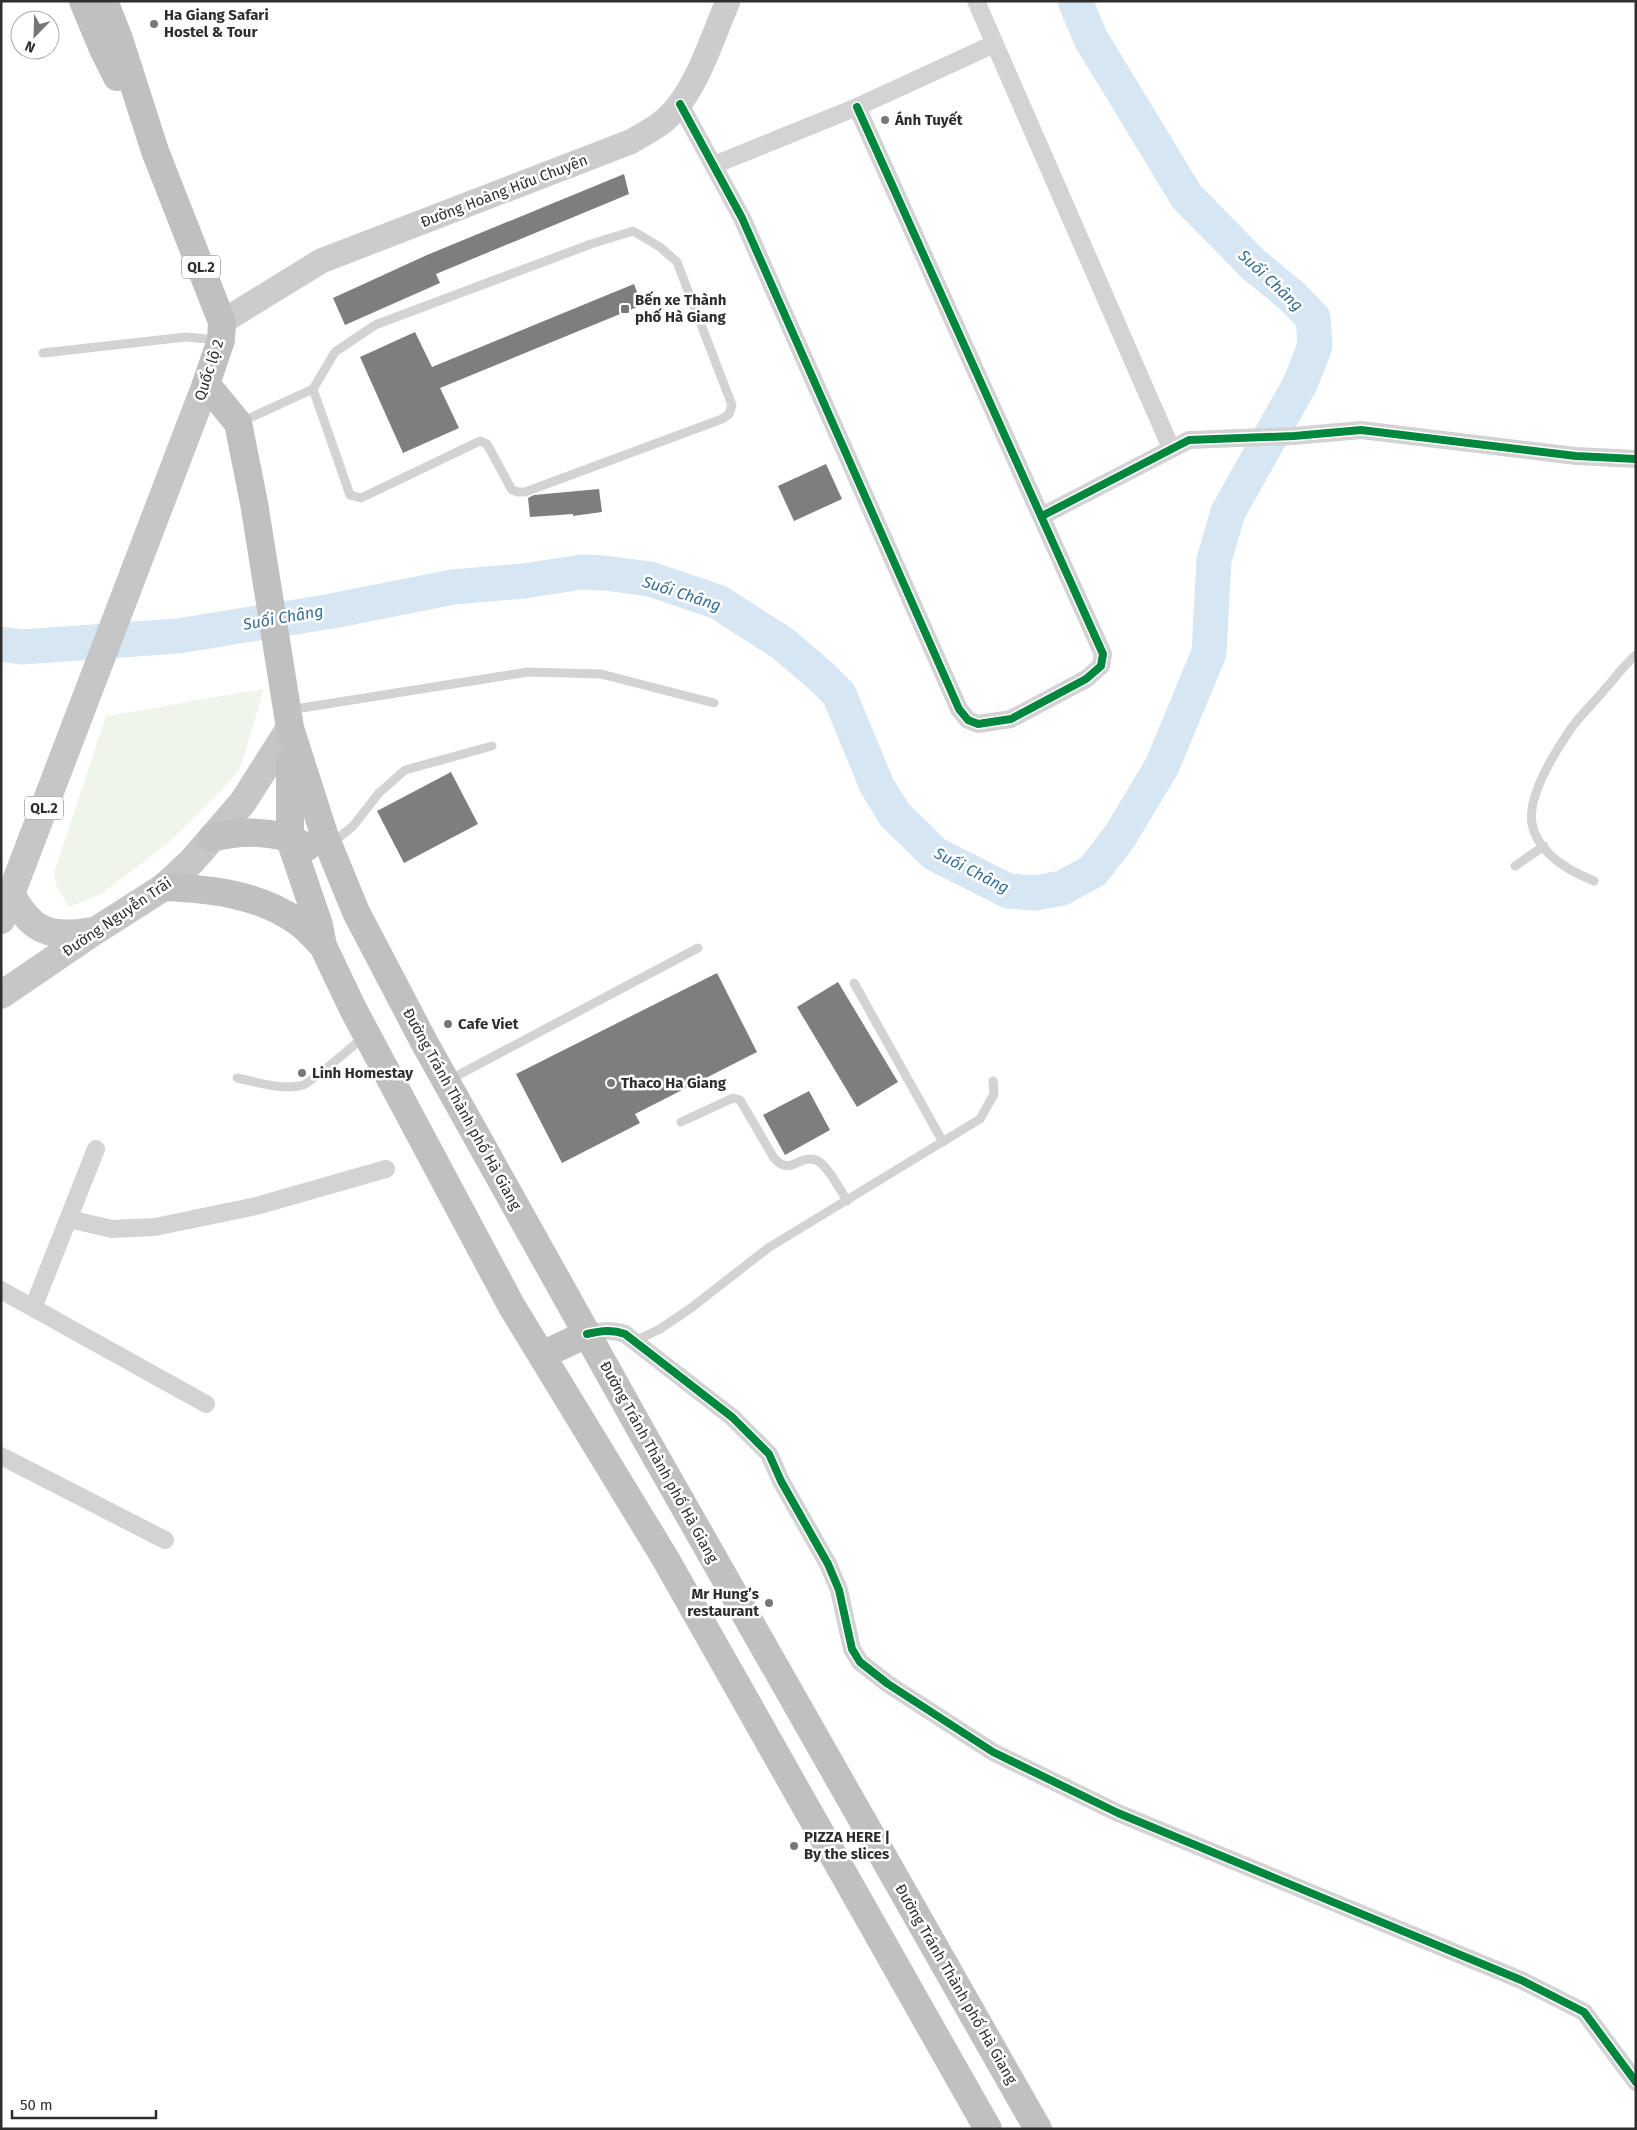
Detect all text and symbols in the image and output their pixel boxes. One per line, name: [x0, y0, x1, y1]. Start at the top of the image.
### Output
place label: Ha Giang Safari Hostel & Tour: [164, 6, 269, 41]
north arrow: [10, 10, 60, 60]
marker: Ha Giang Safari Hostel & Tour: [148, 18, 160, 30]
text: N: [23, 37, 38, 56]
place label: Ánh Tuyết: [894, 110, 963, 129]
marker: Ánh Tuyết: [879, 114, 891, 126]
street label: Đường Hoàng Hữu Chuyên: [418, 151, 590, 231]
water label: Suối Châng: [1234, 244, 1308, 315]
road number: QL.2: [182, 256, 220, 278]
place label: Bến xe Thành phố Hà Giang: [635, 290, 726, 326]
marker: Bến xe Thành phố Hà Giang: [619, 303, 631, 315]
street label: Quốc lộ 2: [191, 337, 227, 403]
water label: Suối Châng: [639, 571, 724, 615]
water label: Suối Châng: [240, 600, 325, 634]
road number: QL.2: [25, 796, 63, 820]
water label: Suối Châng: [930, 842, 1013, 897]
street label: Đường Nguyễn Trãi: [59, 874, 175, 960]
street label: Đường Tránh Thành phố Hà Giang: [399, 1005, 525, 1213]
place label: Cafe Viet: [458, 1015, 519, 1033]
marker: Cafe Viet: [442, 1018, 454, 1030]
place label: Linh Homestay: [312, 1064, 413, 1082]
marker: Linh Homestay: [296, 1067, 308, 1079]
place label: Thaco Ha Giang: [621, 1074, 727, 1092]
marker: Thaco Ha Giang: [605, 1077, 617, 1089]
street label: Đường Tránh Thành phố Hà Giang: [596, 1358, 722, 1566]
place label: Mr Hung’s restaurant: [687, 1585, 759, 1620]
marker: Mr Hung’s restaurant: [763, 1597, 775, 1609]
place label: PIZZA HERE | By the slices: [804, 1828, 890, 1863]
marker: PIZZA HERE | By the slices: [788, 1840, 800, 1852]
street label: Đường Tránh Thành phố Hà Giang: [891, 1881, 1021, 2087]
scale bar: [12, 2088, 156, 2120]
text: 50 m: [20, 2096, 53, 2114]

